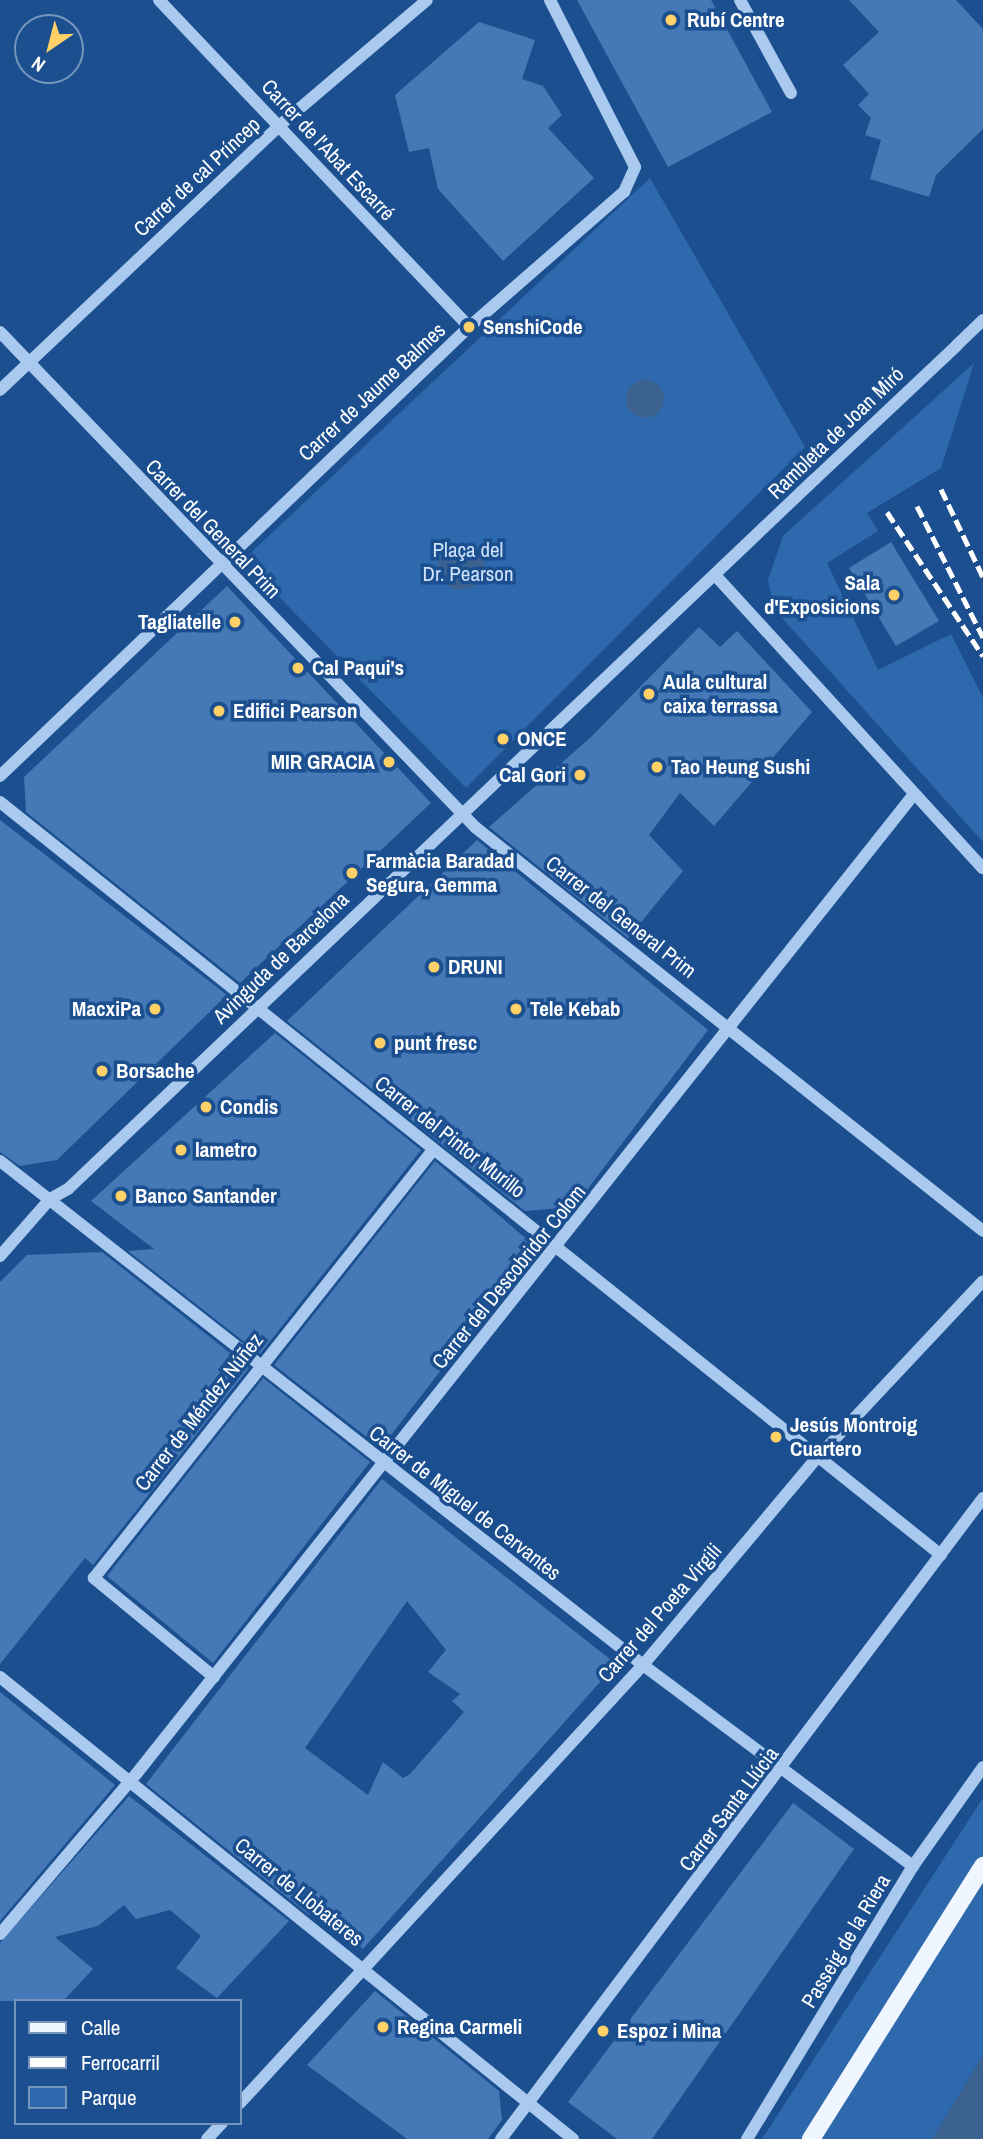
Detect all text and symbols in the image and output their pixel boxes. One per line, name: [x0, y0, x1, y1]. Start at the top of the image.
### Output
place label: Rubí Centre: [687, 7, 785, 33]
marker: Rubí Centre: [661, 10, 681, 30]
north arrow: [14, 14, 84, 84]
text: N: [26, 51, 50, 78]
street label: Carrer de l'Abat Escarré: [256, 74, 400, 226]
street label: Carrer de cal Príncep: [129, 112, 265, 242]
place label: SenshiCode: [483, 314, 583, 340]
street label: Carrer de Jaume Balmes: [293, 318, 451, 466]
marker: SenshiCode: [461, 319, 477, 335]
street label: Rambleta de Joan Miró: [763, 362, 909, 504]
street label: Carrer del General Prim: [140, 454, 286, 604]
park label: Plaça del Dr. Pearson: [423, 537, 513, 587]
place label: Sala d'Exposicions: [764, 570, 880, 620]
marker: Sala d'Exposicions: [886, 587, 902, 603]
place label: Tagliatelle: [138, 609, 221, 635]
marker: Tagliatelle: [227, 614, 243, 630]
place label: Cal Paqui's: [312, 655, 404, 681]
marker: Cal Paqui's: [290, 660, 306, 676]
place label: Aula cultural caixa terrassa: [663, 669, 778, 719]
marker: Aula cultural caixa terrassa: [641, 686, 657, 702]
place label: Edifici Pearson: [233, 698, 357, 724]
marker: Edifici Pearson: [211, 703, 227, 719]
place label: ONCE: [517, 726, 567, 752]
marker: ONCE: [495, 731, 511, 747]
place label: MIR GRACIA: [271, 749, 375, 775]
marker: MIR GRACIA: [381, 754, 397, 770]
place label: Tao Heung Sushi: [671, 754, 810, 780]
marker: Tao Heung Sushi: [649, 759, 665, 775]
place label: Cal Gori: [499, 762, 566, 788]
marker: Cal Gori: [572, 767, 588, 783]
place label: Farmàcia Baradad Segura, Gemma: [366, 848, 514, 898]
street label: Carrer del General Prim: [541, 851, 701, 983]
marker: Farmàcia Baradad Segura, Gemma: [344, 865, 360, 881]
street label: Avinguda de Barcelona: [208, 887, 354, 1029]
place label: DRUNI: [448, 954, 503, 980]
marker: DRUNI: [426, 959, 442, 975]
place label: MacxiPa: [72, 996, 141, 1022]
place label: Tele Kebab: [530, 996, 621, 1022]
marker: MacxiPa: [147, 1001, 163, 1017]
marker: Tele Kebab: [508, 1001, 524, 1017]
place label: punt fresc: [394, 1030, 477, 1056]
marker: punt fresc: [372, 1035, 388, 1051]
place label: Borsache: [116, 1058, 194, 1084]
marker: Borsache: [94, 1063, 110, 1079]
street label: Carrer del Pintor Murillo: [370, 1071, 530, 1203]
place label: Condis: [220, 1094, 278, 1120]
marker: Condis: [198, 1099, 214, 1115]
place label: lametro: [195, 1137, 257, 1163]
marker: lametro: [173, 1142, 189, 1158]
street label: Carrer del Descobridor Colom: [427, 1180, 591, 1374]
place label: Banco Santander: [135, 1183, 277, 1209]
marker: Banco Santander: [113, 1188, 129, 1204]
street label: Carrer de Méndez Núñez: [130, 1328, 268, 1496]
place label: Jesús Montroig Cuartero: [790, 1412, 917, 1462]
street label: Carrer de Miguel de Cervantes: [364, 1420, 566, 1586]
marker: Jesús Montroig Cuartero: [768, 1429, 784, 1445]
street label: Carrer del Poeta Virgili: [593, 1538, 727, 1688]
street label: Carrer Santa Llúcia: [674, 1742, 784, 1876]
street label: Carrer de Llobateres: [230, 1833, 368, 1951]
street label: Passeig de la Riera: [796, 1870, 896, 2012]
legend: [14, 1999, 242, 2125]
text: Calle: [81, 2013, 120, 2042]
place label: Regina Carmeli: [397, 2014, 522, 2040]
place label: Espoz i Mina: [617, 2018, 721, 2044]
marker: Regina Carmeli: [375, 2019, 391, 2035]
marker: Espoz i Mina: [595, 2023, 611, 2039]
text: Ferrocarril: [81, 2048, 160, 2077]
text: Parque: [81, 2083, 137, 2112]

